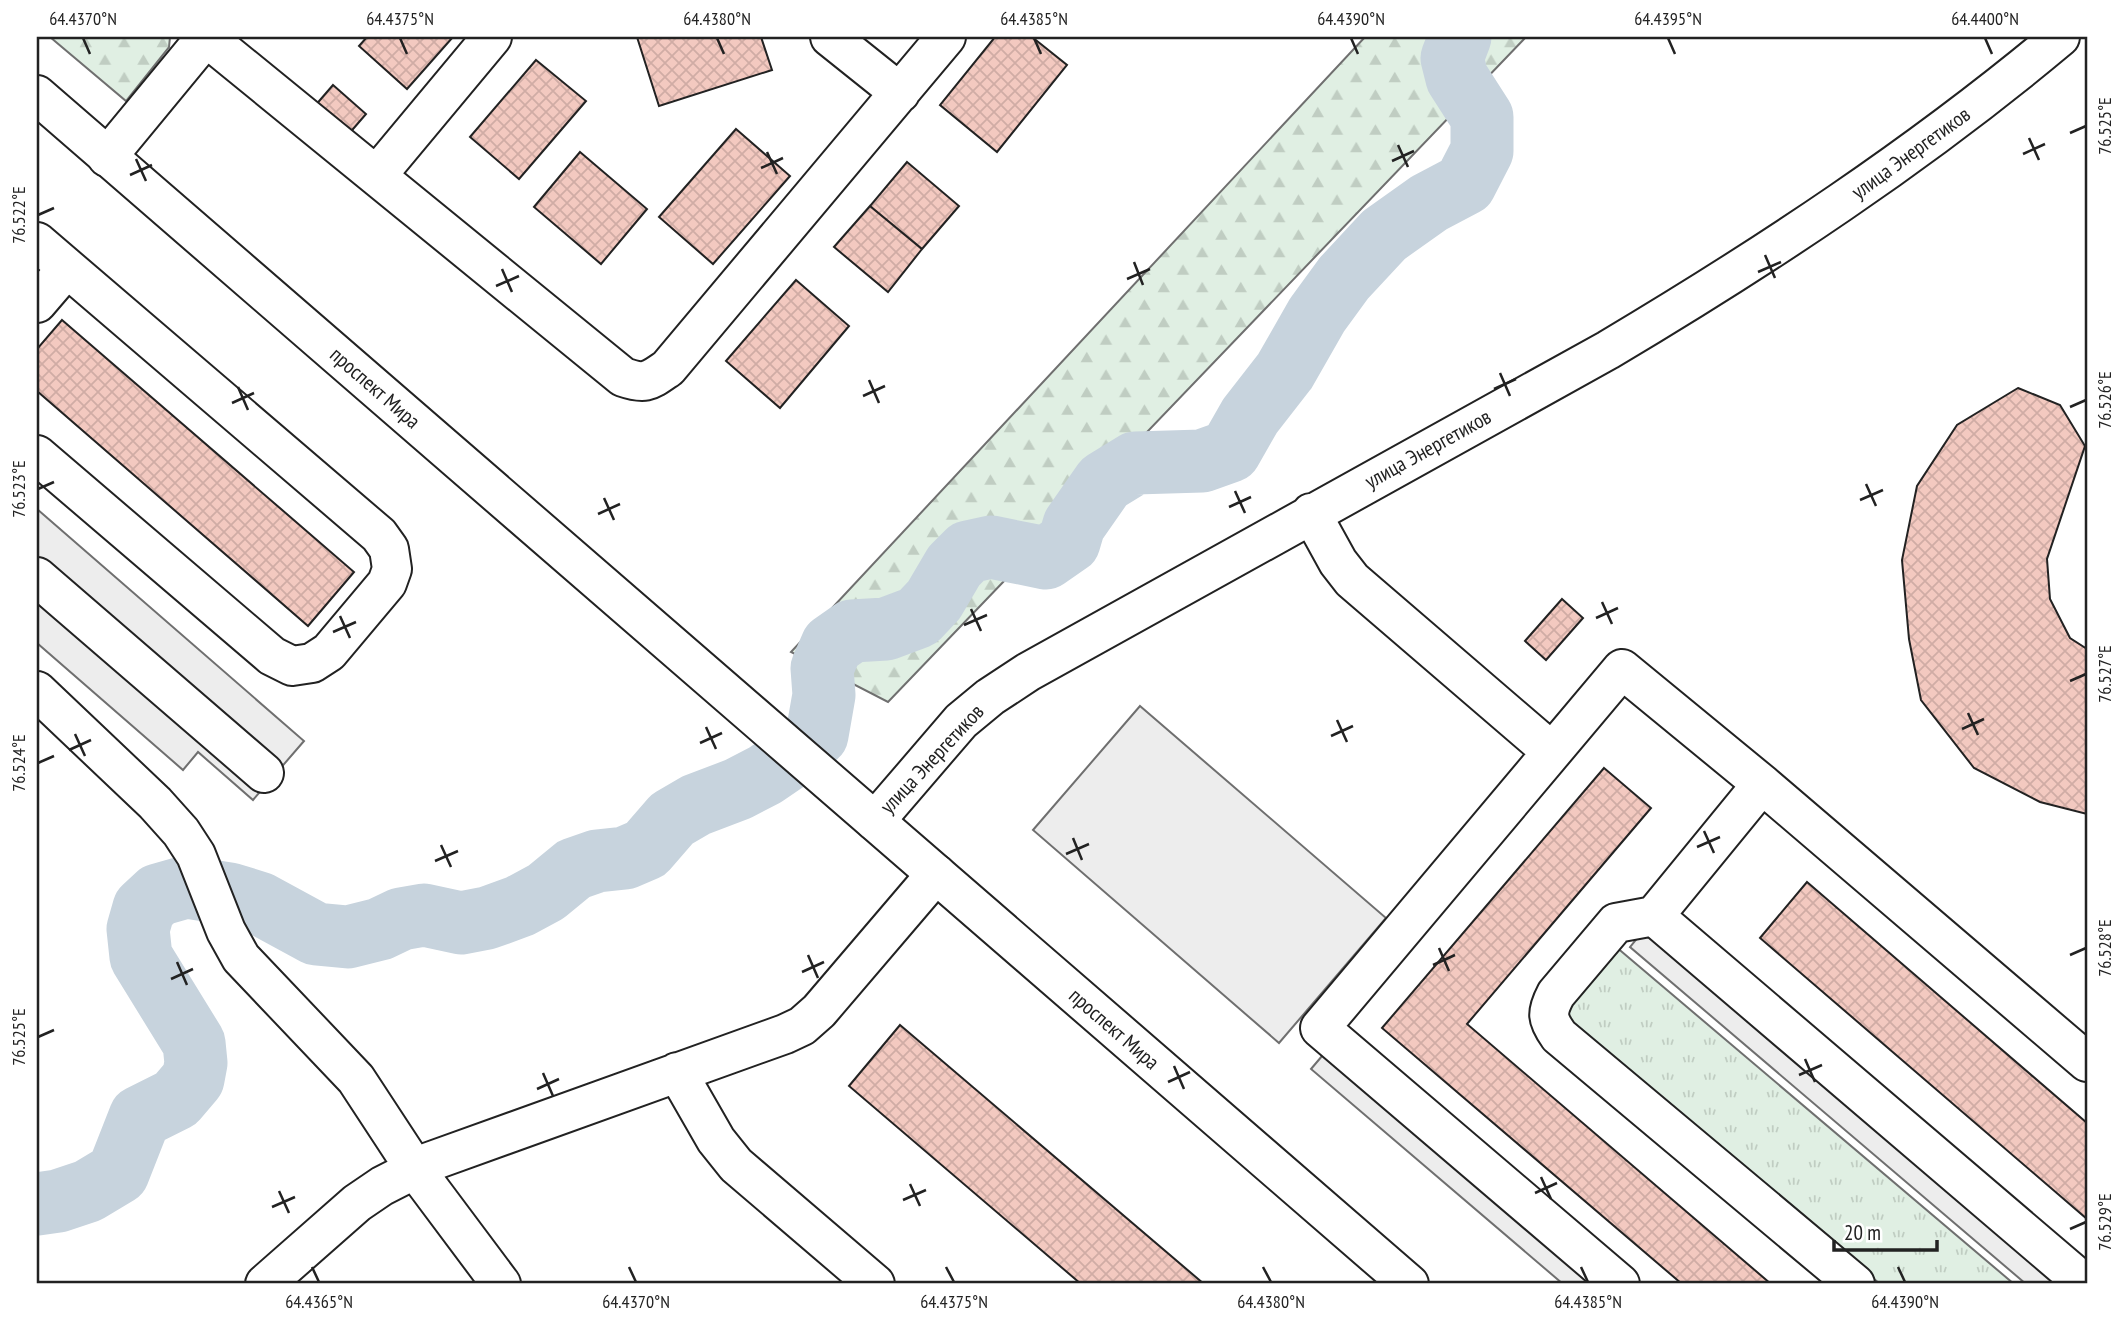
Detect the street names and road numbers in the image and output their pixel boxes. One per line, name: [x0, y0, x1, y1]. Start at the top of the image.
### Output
street label: улица Энергетиков: [1846, 100, 1975, 205]
street label: проспект Мира: [324, 341, 426, 434]
street label: улица Энергетиков: [1360, 403, 1496, 494]
street label: улица Энергетиков: [874, 698, 989, 819]
street label: проспект Мира: [1063, 982, 1165, 1075]

